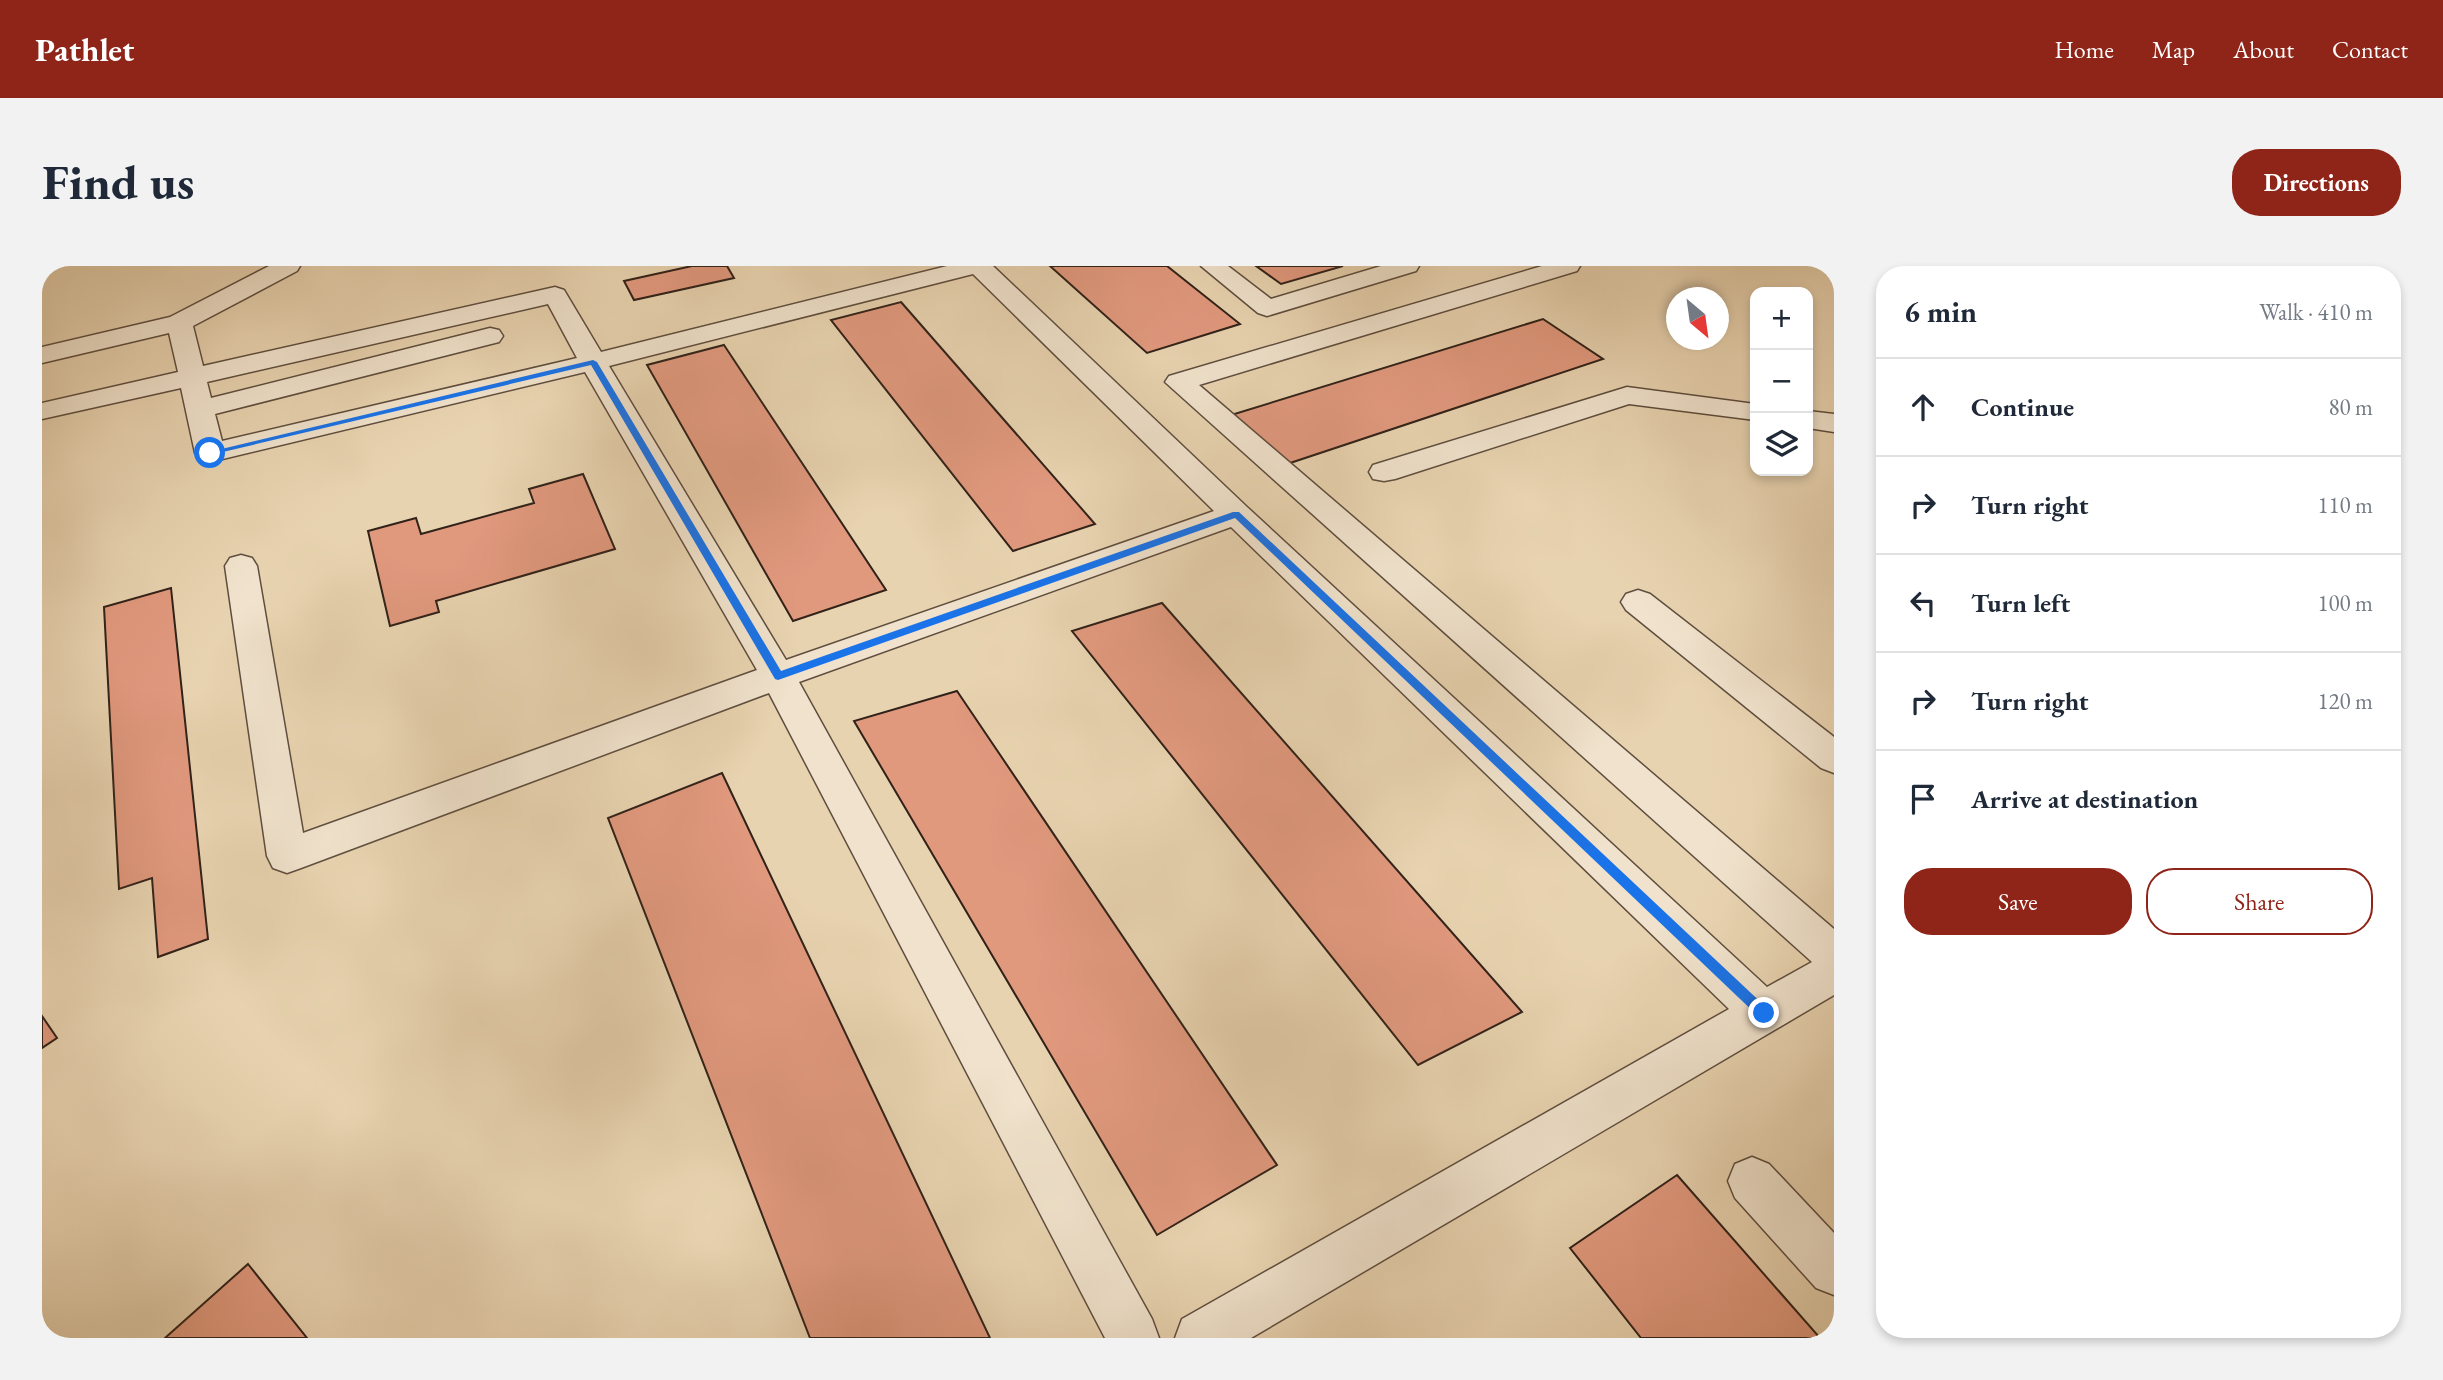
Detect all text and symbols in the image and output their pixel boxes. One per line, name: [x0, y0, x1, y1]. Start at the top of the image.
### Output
text: Pathlet: [35, 28, 134, 71]
text: Home: [2054, 34, 2114, 65]
text: Map: [2152, 34, 2195, 65]
text: About: [2233, 34, 2294, 65]
text: Contact: [2332, 34, 2408, 65]
button: Directions: [2232, 149, 2401, 216]
text: Find us: [42, 150, 194, 214]
north arrow: [1666, 287, 1729, 350]
map controls: [1750, 287, 1813, 476]
button: +: [1750, 287, 1813, 350]
text: 6 min: [1904, 292, 1977, 331]
text: Walk · 410 m: [2259, 297, 2373, 327]
button: −: [1750, 350, 1813, 413]
icon: ahead: [1904, 388, 1942, 426]
text: Continue: [1971, 390, 2074, 424]
text: 80 m: [2328, 392, 2373, 422]
button: layers: [1750, 413, 1813, 476]
route start: [194, 437, 225, 468]
icon: right: [1904, 486, 1942, 524]
text: Turn right: [1971, 488, 2089, 522]
text: 110 m: [2317, 490, 2373, 520]
icon: left: [1904, 584, 1942, 622]
text: Turn left: [1971, 586, 2070, 620]
text: 100 m: [2317, 588, 2373, 618]
icon: right: [1904, 682, 1942, 720]
text: Turn right: [1971, 684, 2089, 718]
text: 120 m: [2317, 686, 2373, 716]
icon: arrive: [1904, 780, 1942, 818]
text: Arrive at destination: [1971, 782, 2198, 816]
button: Save: [1904, 868, 2132, 935]
button: Share: [2146, 868, 2373, 935]
route end: [1748, 997, 1779, 1028]

